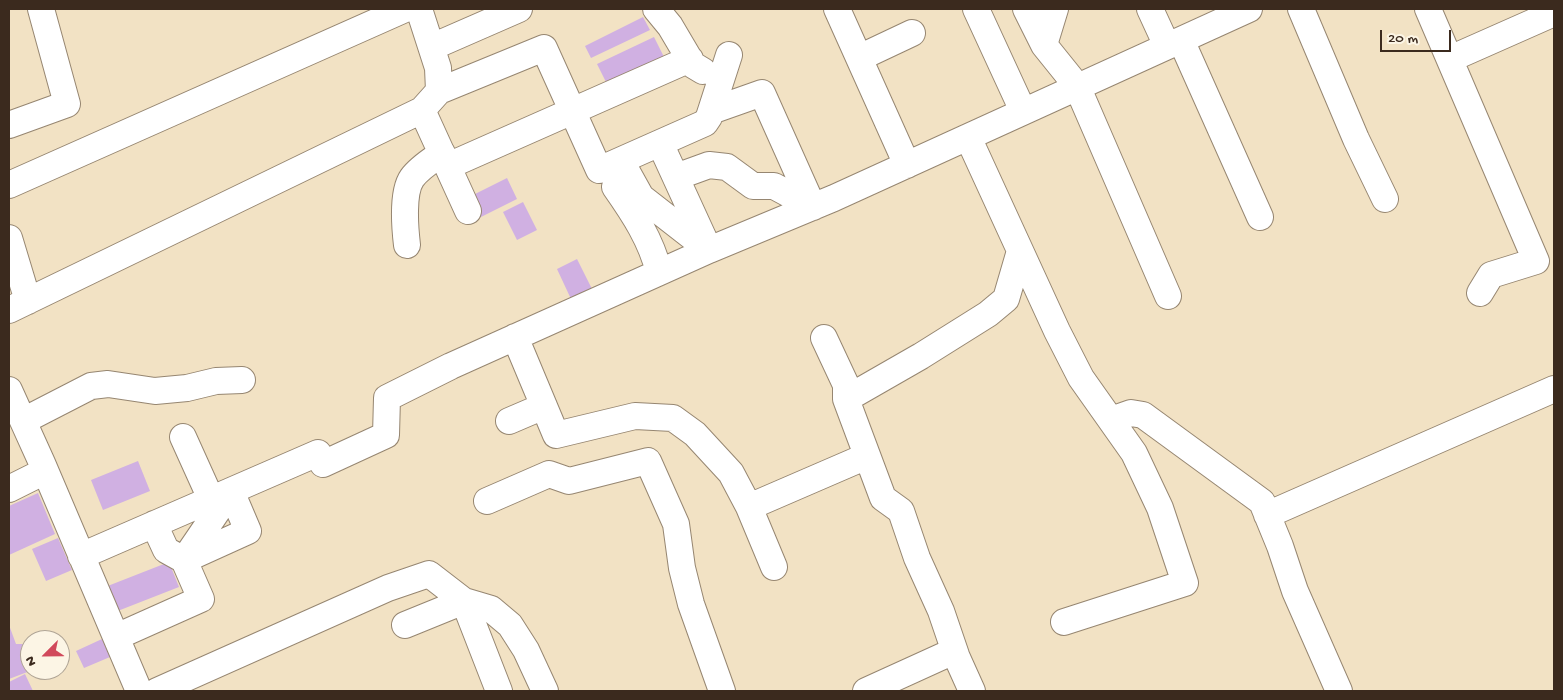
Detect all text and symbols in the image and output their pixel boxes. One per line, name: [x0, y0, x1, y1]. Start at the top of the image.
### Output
scale bar: [1383, 20, 1454, 52]
text: 20 m: [1388, 30, 1418, 48]
north arrow: [20, 630, 70, 680]
text: N: [22, 653, 41, 668]

